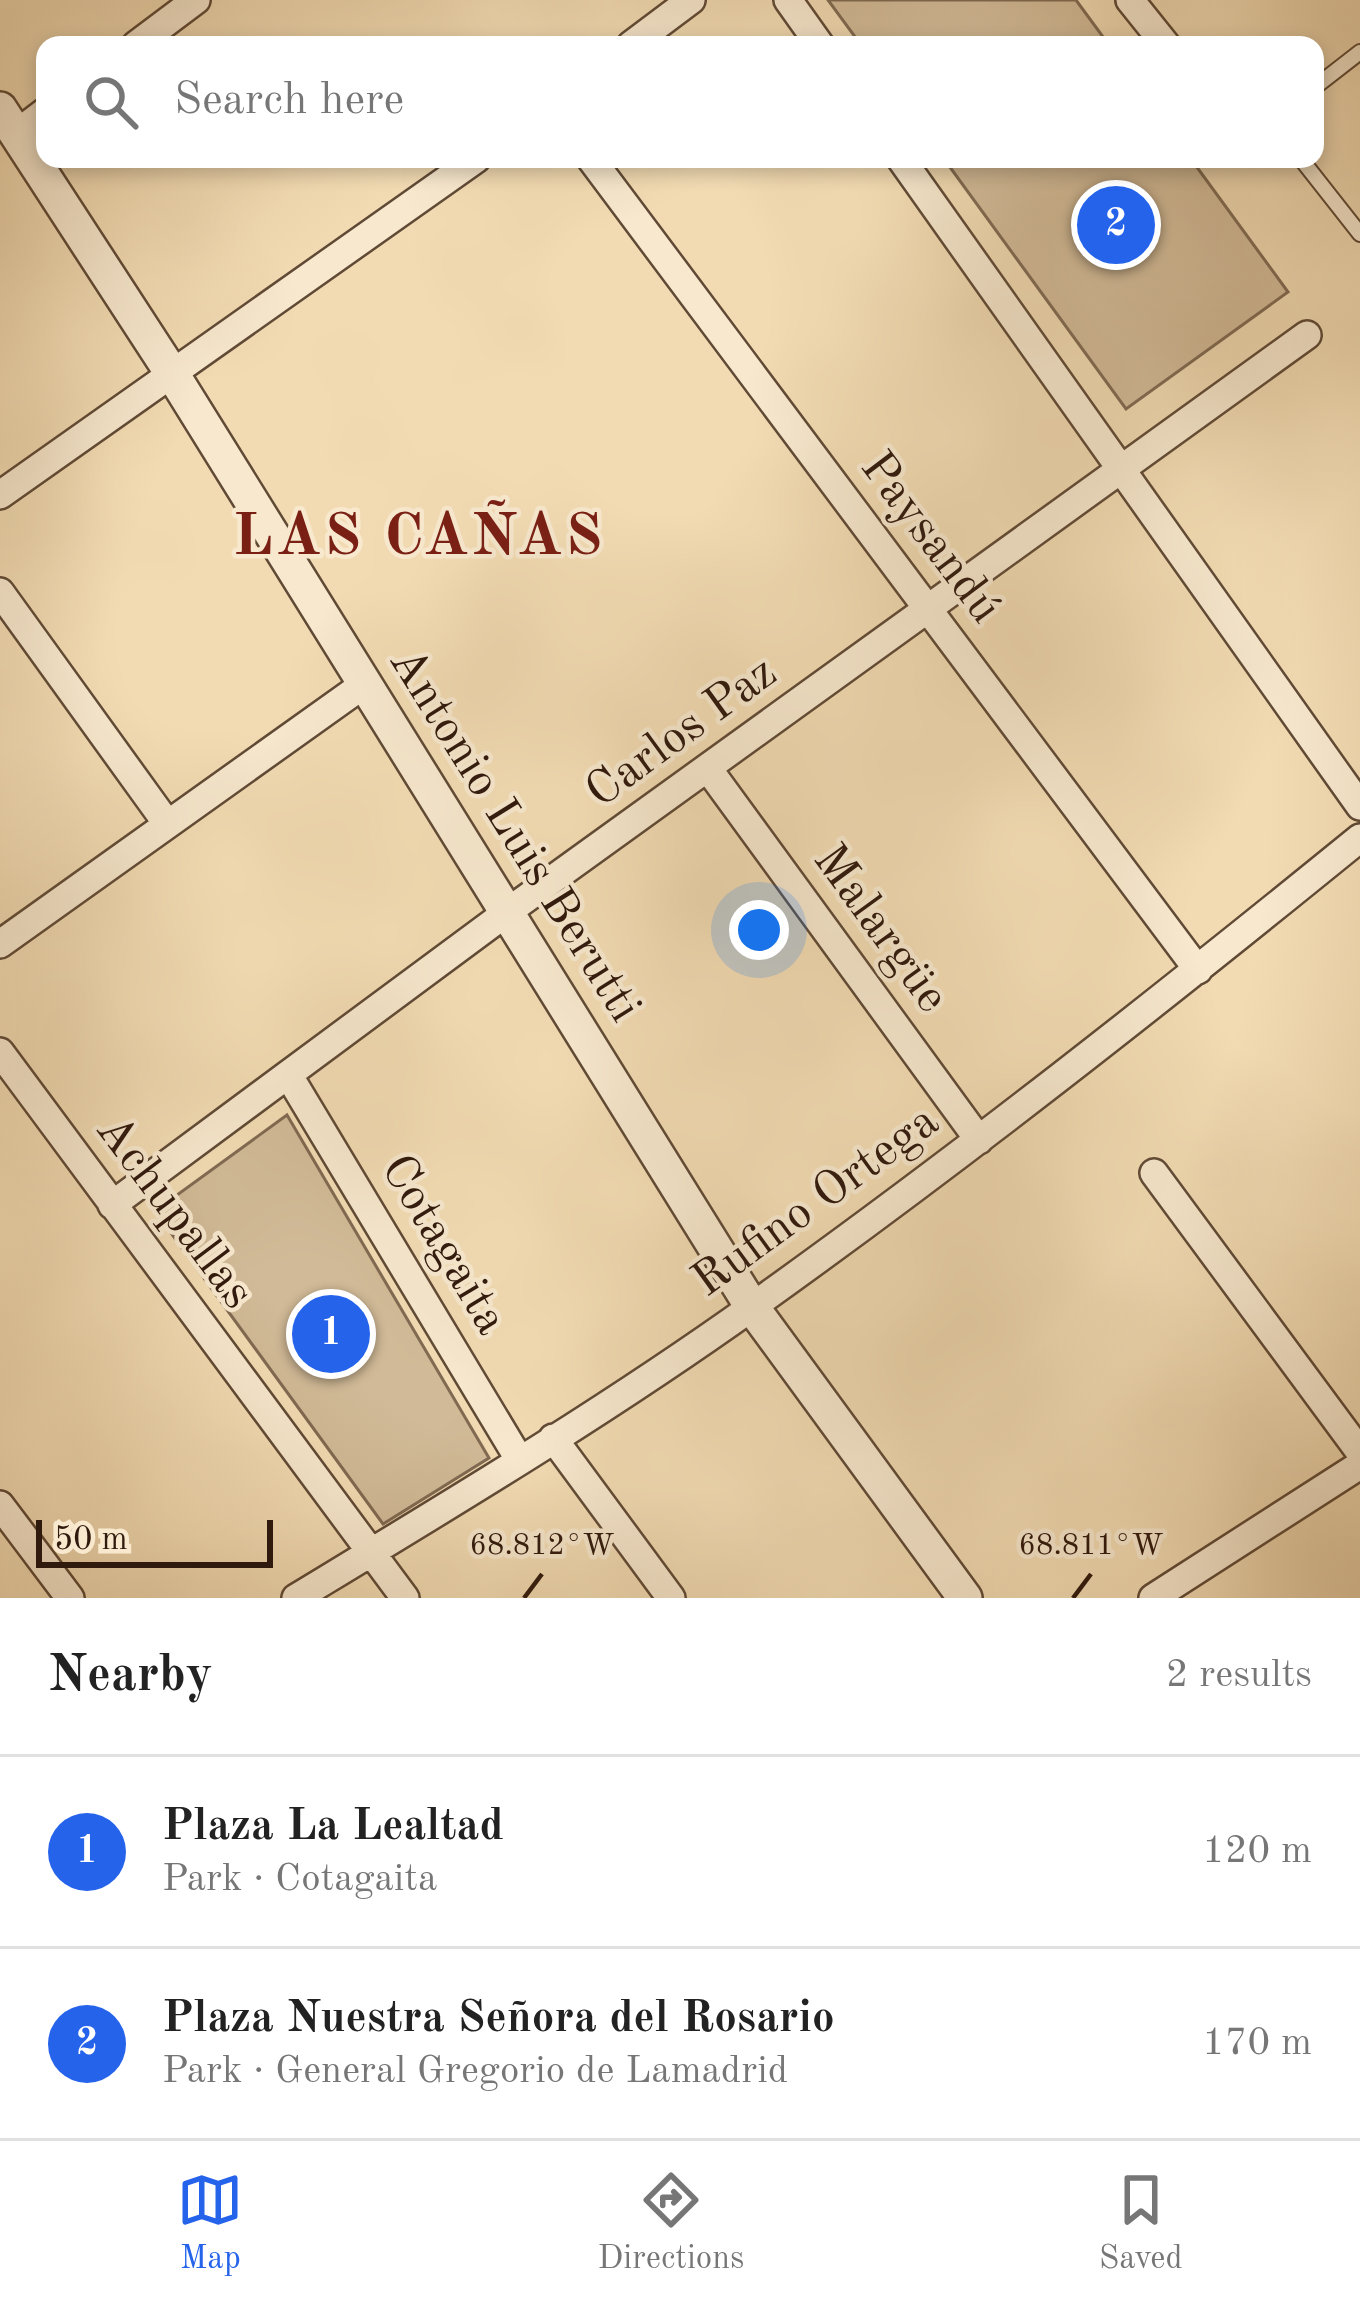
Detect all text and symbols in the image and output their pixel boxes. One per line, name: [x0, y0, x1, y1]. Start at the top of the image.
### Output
search box: [36, 36, 1324, 168]
icon: search: [78, 69, 144, 135]
text: Search here: [174, 79, 404, 124]
pin: 2: [1077, 180, 1155, 270]
street label: Paysandú: [851, 444, 1009, 632]
district label: LAS CAÑAS: [232, 499, 606, 568]
street label: Antonio Luis Berutti: [379, 639, 649, 1031]
street label: Carlos Paz: [578, 648, 786, 818]
street label: Malargüe: [804, 836, 956, 1022]
your location: [729, 900, 789, 960]
street label: Rufino Ortega: [684, 1097, 948, 1307]
street label: Achupallas: [86, 1106, 262, 1318]
street label: Cotagaita: [371, 1147, 515, 1343]
pin: 1: [292, 1289, 370, 1379]
scale bar: [36, 1514, 273, 1567]
text: 50 m: [54, 1524, 128, 1557]
text: 68.812°W: [470, 1531, 614, 1561]
text: 68.811°W: [1019, 1531, 1163, 1561]
text: Nearby: [48, 1651, 213, 1702]
text: 2 results: [1166, 1656, 1312, 1695]
text: Plaza La Lealtad: [162, 1805, 504, 1850]
text: 1: [76, 1832, 98, 1871]
text: 120 m: [1202, 1832, 1312, 1871]
text: Park · Cotagaita: [162, 1860, 437, 1899]
text: Plaza Nuestra Señora del Rosario: [162, 1997, 835, 2042]
text: 2: [76, 2024, 98, 2063]
text: 170 m: [1202, 2024, 1312, 2063]
text: Park · General Gregorio de Lamadrid: [162, 2052, 788, 2091]
tab: Map: [177, 2167, 243, 2280]
tab: Directions: [598, 2167, 744, 2280]
tab: Saved: [1099, 2167, 1183, 2280]

